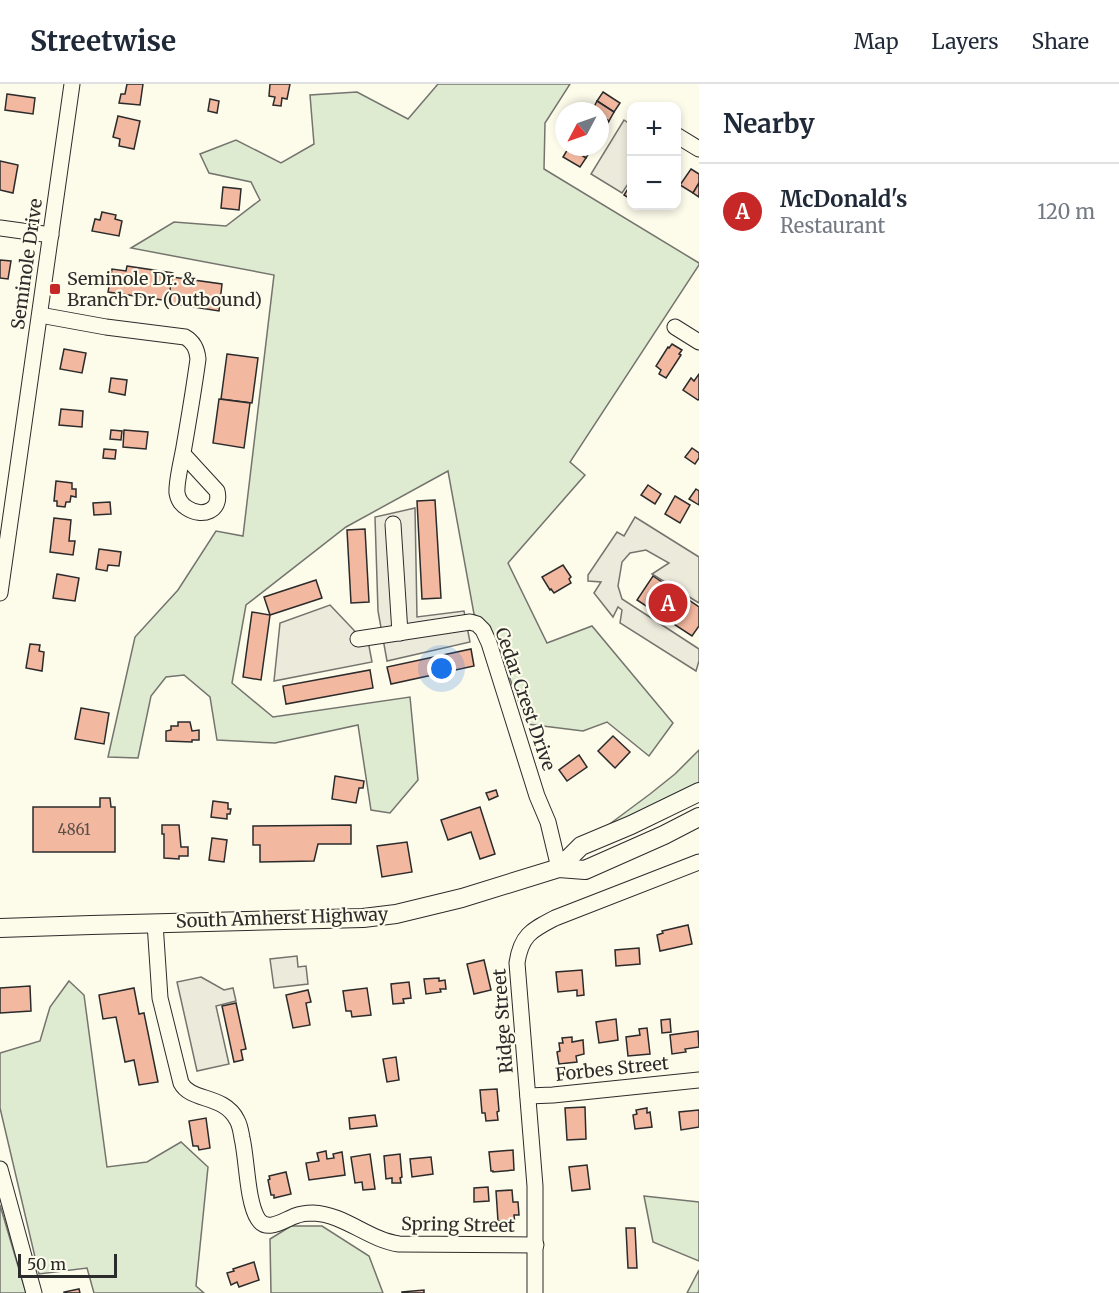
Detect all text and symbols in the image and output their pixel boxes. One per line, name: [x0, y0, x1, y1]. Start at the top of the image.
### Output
text: Streetwise: [30, 23, 176, 59]
text: Map: [854, 28, 899, 55]
text: Layers: [932, 28, 999, 55]
text: Share: [1032, 28, 1089, 55]
north arrow: [555, 102, 609, 156]
map controls: [627, 102, 681, 210]
button: +: [627, 102, 681, 156]
text: Nearby: [723, 107, 815, 140]
button: −: [627, 156, 681, 210]
text: McDonald's: [780, 185, 907, 213]
street label: Seminole Drive: [6, 197, 47, 331]
text: A: [735, 199, 750, 224]
text: 120 m: [1037, 199, 1095, 224]
text: Restaurant: [780, 213, 885, 238]
place label: Seminole Dr. & Branch Dr. (Outbound): [67, 267, 262, 311]
marker: Seminole Dr. & Branch Dr. (Outbound): [48, 282, 62, 296]
pin: A: [648, 580, 688, 626]
street label: Cedar Crest Drive: [490, 624, 561, 773]
your location: [427, 654, 456, 683]
house number: 4861: [58, 820, 91, 839]
street label: South Amherst Highway: [175, 902, 389, 933]
street label: Ridge Street: [487, 968, 518, 1074]
street label: Forbes Street: [554, 1051, 670, 1086]
street label: Spring Street: [401, 1212, 515, 1237]
scale bar: [18, 1251, 117, 1278]
text: 50 m: [27, 1254, 66, 1274]

